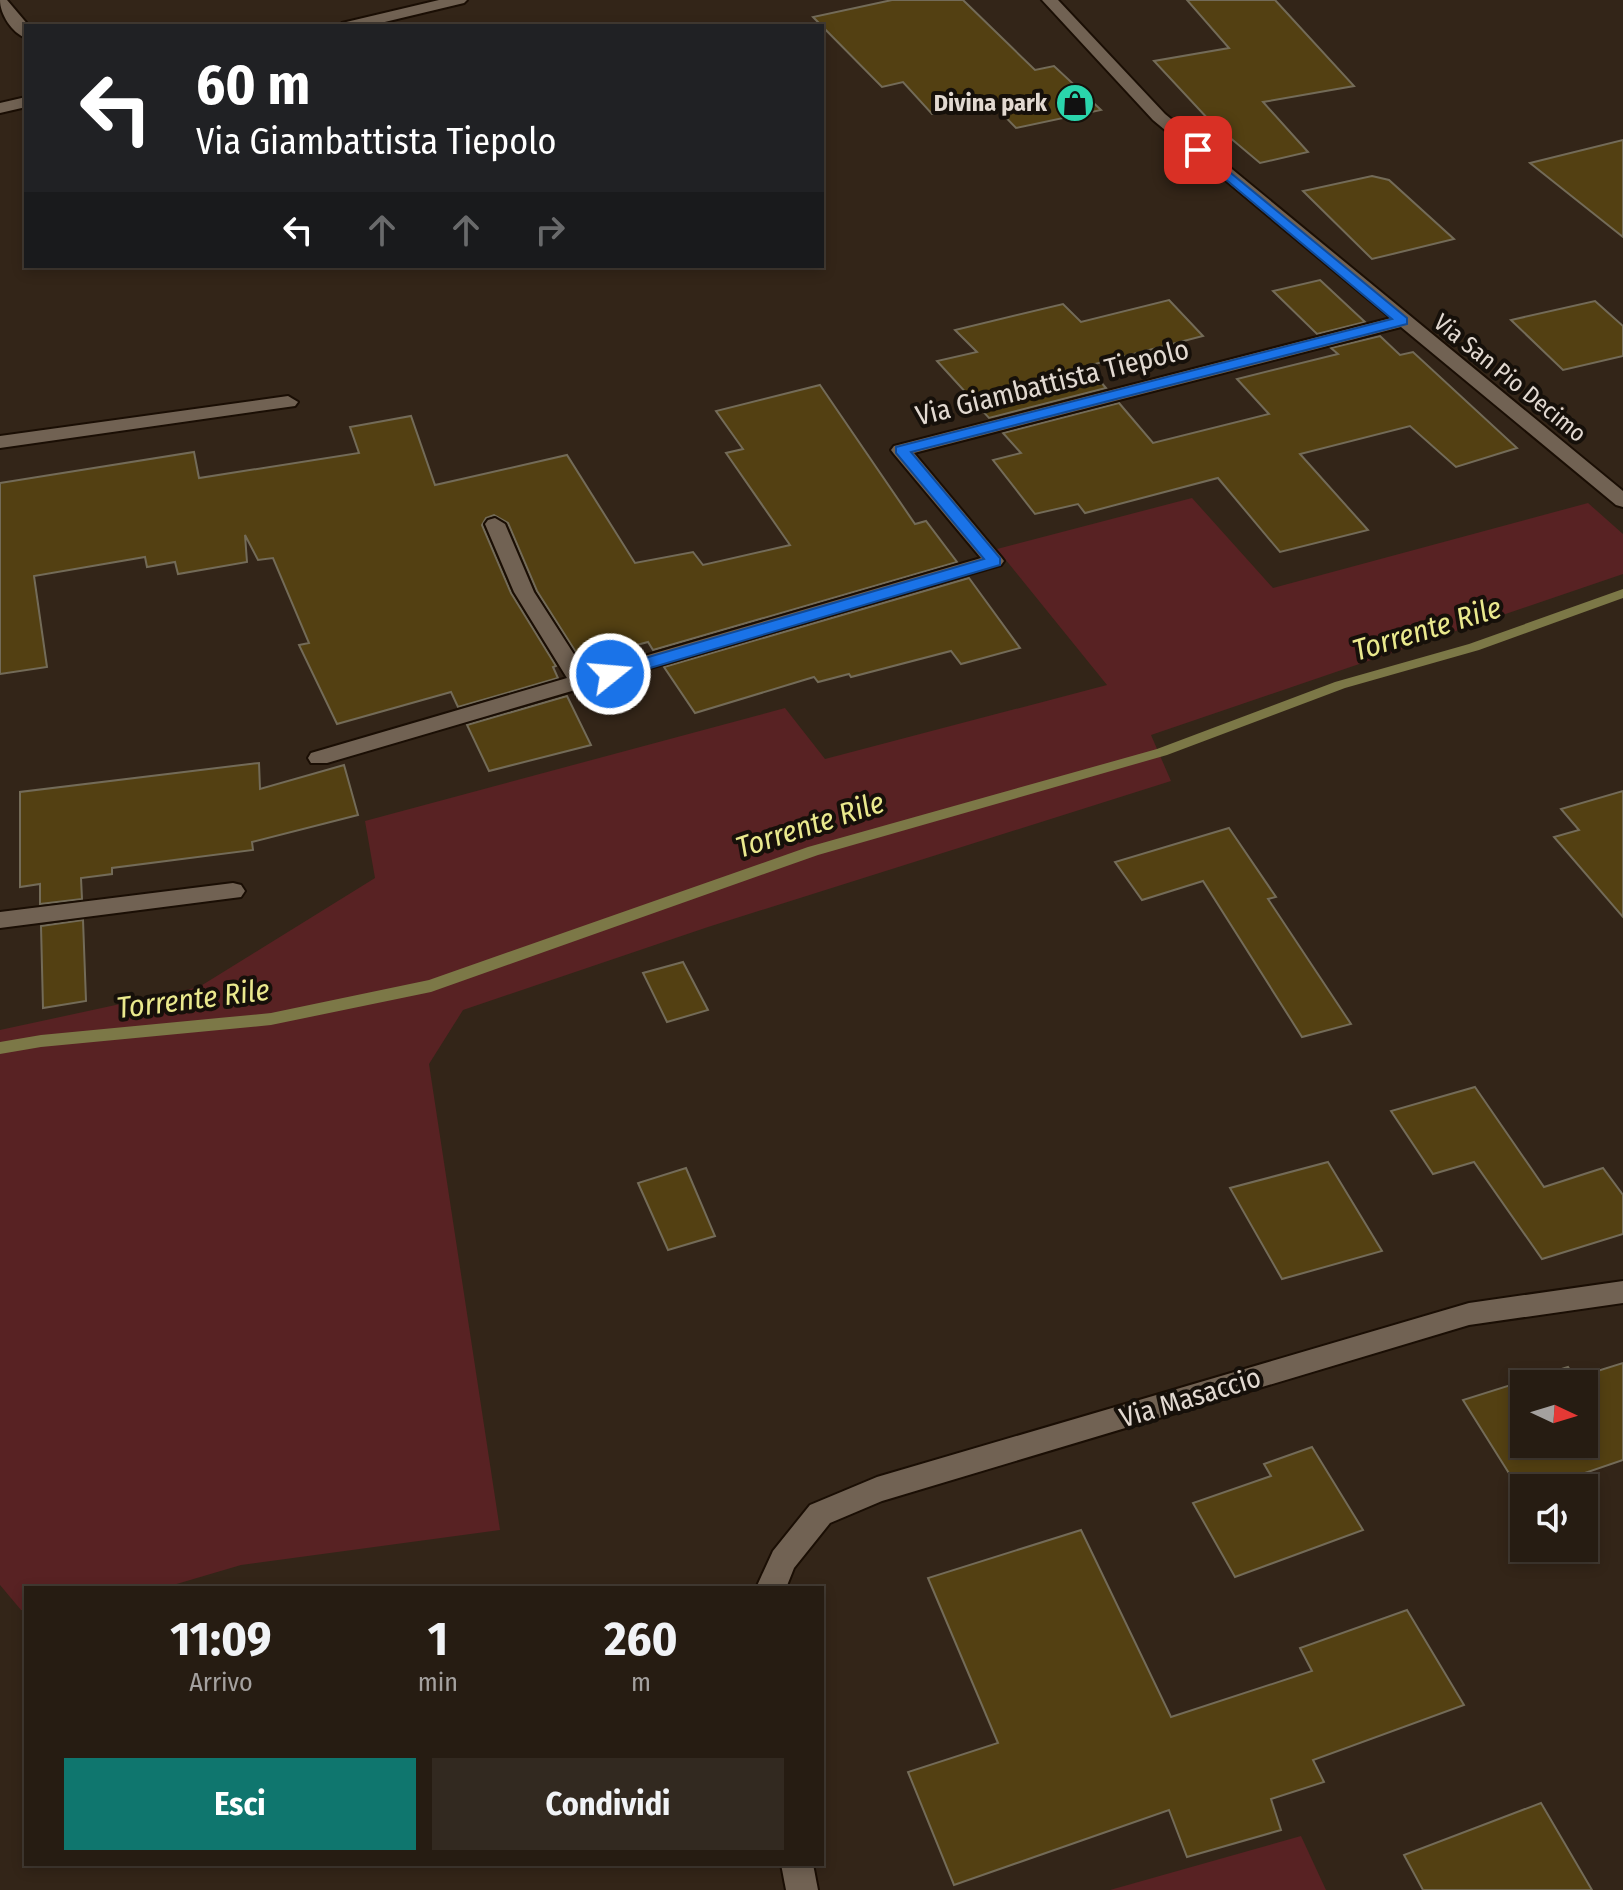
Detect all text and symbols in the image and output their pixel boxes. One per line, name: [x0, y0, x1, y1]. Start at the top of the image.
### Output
text: 60 m: [196, 52, 310, 119]
icon: left: [64, 56, 168, 160]
shop icon: Divina park: [1054, 82, 1096, 124]
place label: Divina park: [934, 89, 1048, 117]
pin: [1164, 116, 1232, 184]
text: Via Giambattista Tiepolo: [196, 120, 556, 164]
icon: arrive: [1176, 128, 1220, 172]
icon: left: [276, 208, 320, 252]
icon: ahead: [360, 208, 404, 252]
icon: ahead: [444, 208, 488, 252]
icon: right: [528, 208, 572, 252]
street label: Via San Pio Decimo: [1428, 308, 1592, 448]
street label: Via Giambattista Tiepolo: [912, 333, 1192, 432]
water label: Torrente Rile: [1348, 589, 1506, 669]
position arrow: [568, 632, 652, 716]
water label: Torrente Rile: [731, 784, 889, 866]
water label: Torrente Rile: [114, 972, 272, 1026]
street label: Via Masaccio: [1116, 1360, 1265, 1435]
north arrow: [1510, 1370, 1598, 1458]
map controls: [1510, 1370, 1598, 1562]
button: sound: [1510, 1474, 1598, 1562]
text: 11:09: [170, 1610, 272, 1668]
text: 1: [428, 1610, 448, 1668]
text: 260: [604, 1610, 678, 1668]
text: Arrivo: [189, 1667, 253, 1698]
text: min: [418, 1667, 458, 1698]
text: m: [631, 1667, 651, 1698]
button: Esci: [64, 1758, 416, 1850]
button: Condividi: [432, 1758, 784, 1850]

